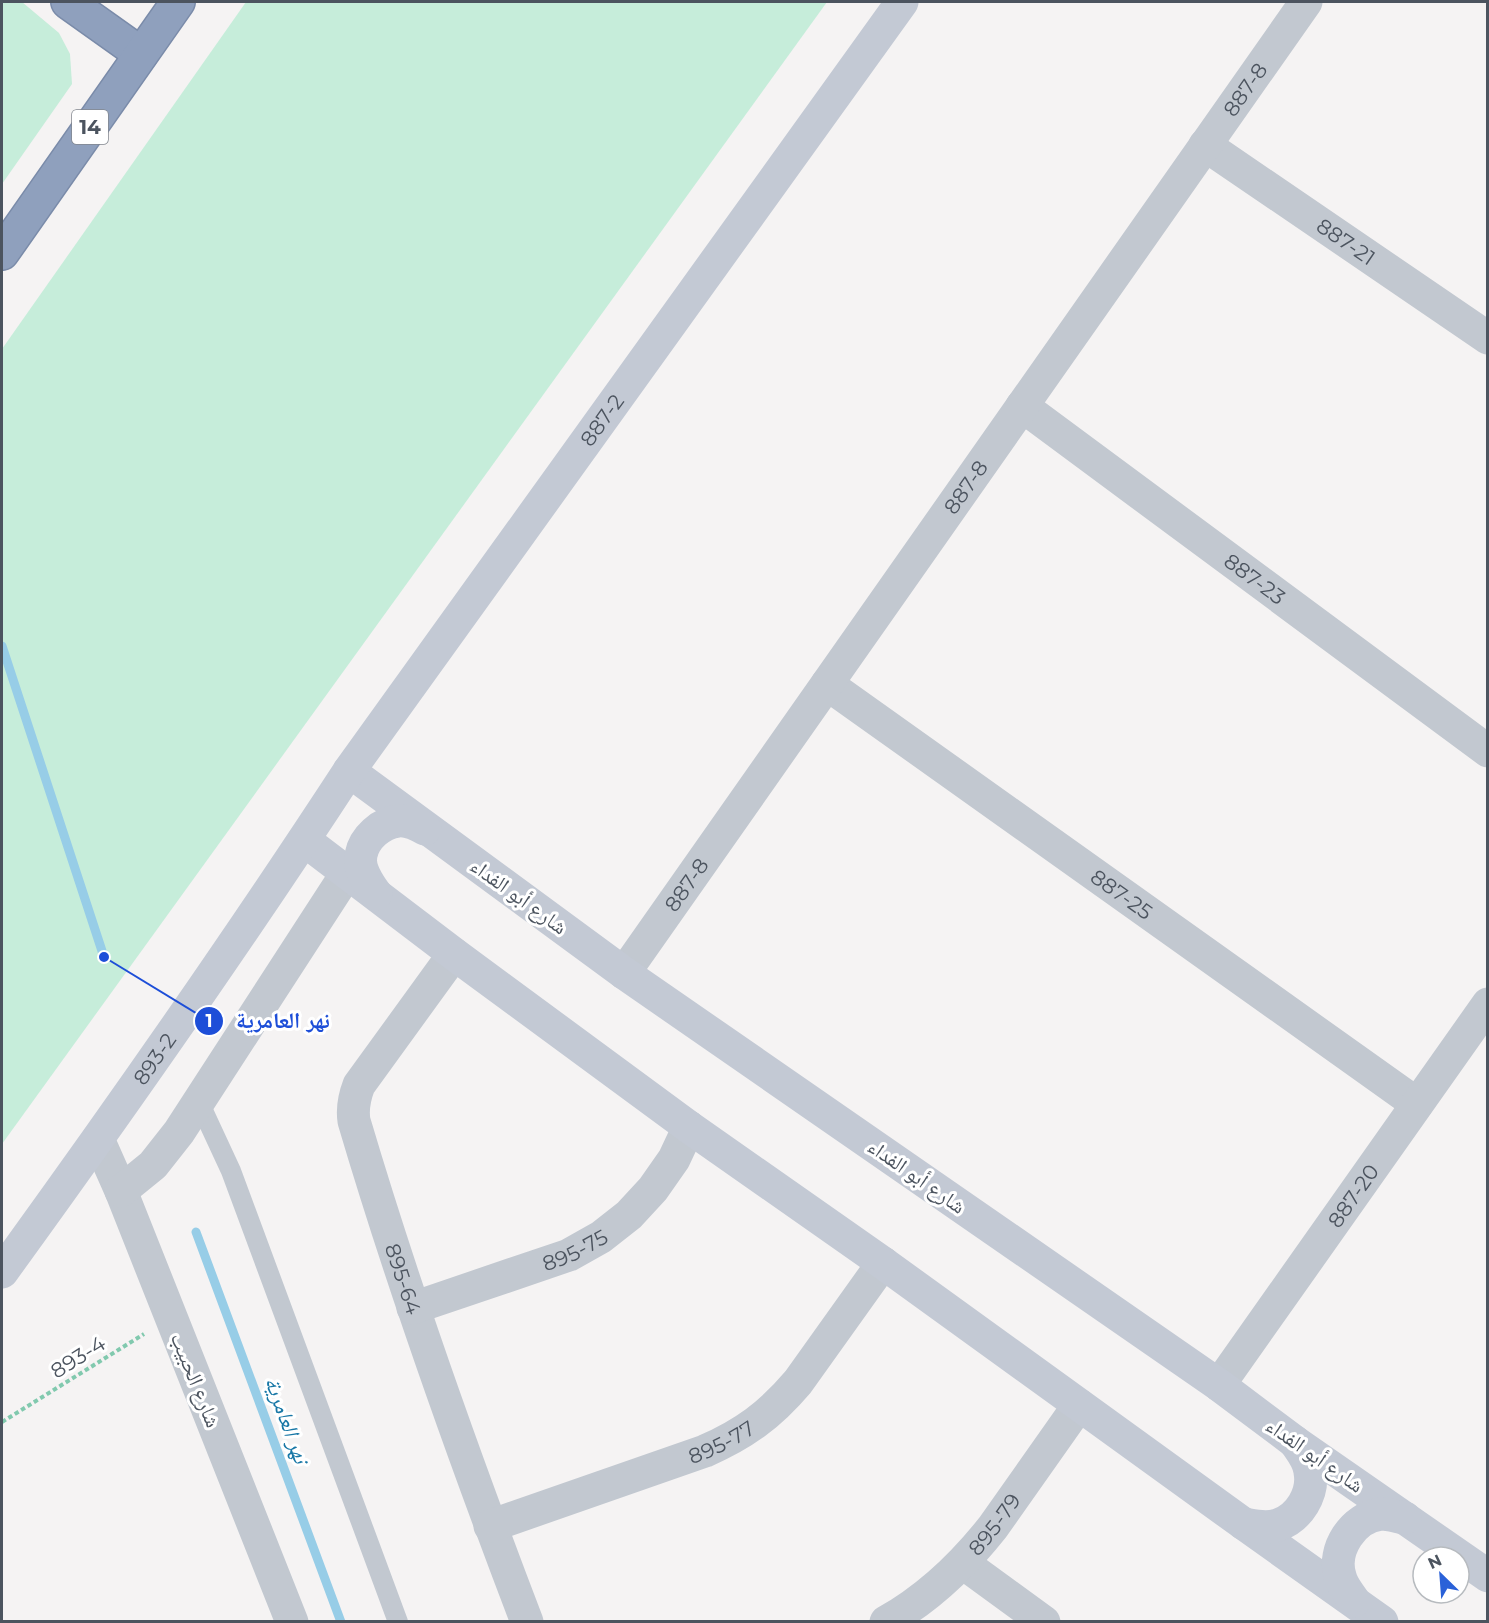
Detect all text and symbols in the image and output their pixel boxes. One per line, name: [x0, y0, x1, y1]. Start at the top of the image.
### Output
street label: 887-8: [1217, 58, 1272, 121]
road number: 14: [72, 110, 108, 144]
street label: 887-21: [1312, 213, 1380, 270]
street label: 887-2: [574, 389, 629, 451]
street label: 887-8: [938, 455, 993, 518]
street label: 887-23: [1220, 548, 1291, 609]
street label: شارع أبو الفداء: [465, 853, 572, 940]
street label: 887-8: [659, 853, 713, 916]
street label: 887-25: [1086, 864, 1158, 924]
callout: نهر العامرية: [194, 1001, 341, 1041]
text: نهر العامرية: [236, 1007, 330, 1034]
text: 1: [205, 1010, 213, 1032]
street label: 893-2: [127, 1028, 181, 1089]
street label: شارع أبو الفداء: [863, 1133, 971, 1220]
street label: 887-20: [1322, 1159, 1384, 1232]
street label: 895-75: [539, 1223, 612, 1276]
street label: 895-64: [380, 1240, 427, 1317]
street label: شارع الحبيب: [165, 1329, 226, 1431]
street label: 893-4: [46, 1330, 110, 1383]
water label: نهر العامرية: [259, 1373, 316, 1470]
street label: شارع أبو الفداء: [1261, 1412, 1369, 1499]
street label: 895-77: [685, 1415, 759, 1468]
street label: 895-79: [963, 1488, 1025, 1560]
north arrow: [1411, 1545, 1471, 1605]
text: N: [1425, 1551, 1445, 1573]

